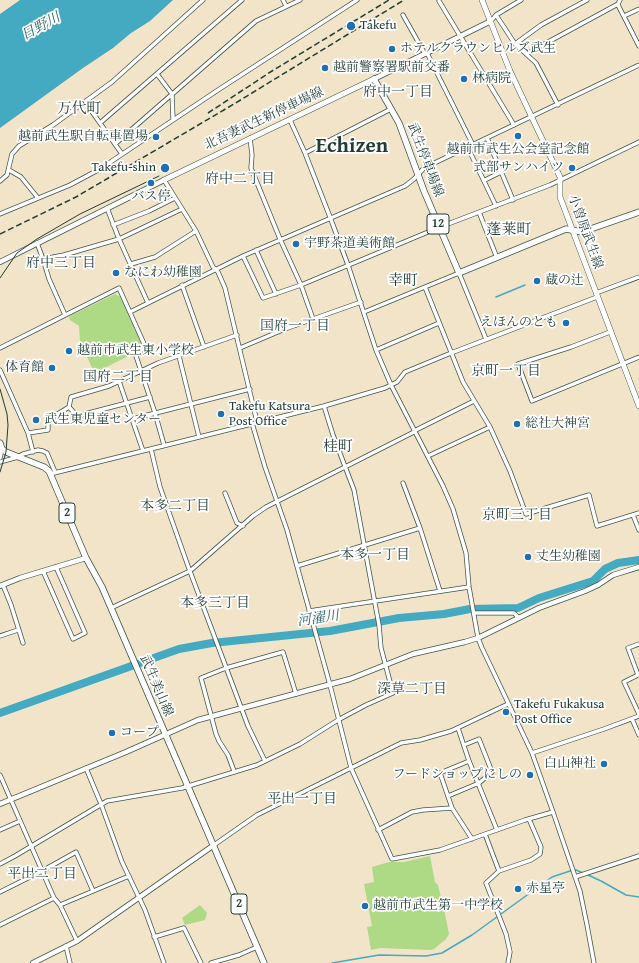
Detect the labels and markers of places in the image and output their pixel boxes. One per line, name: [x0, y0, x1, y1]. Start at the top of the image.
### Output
place label: Takefu: [360, 18, 397, 34]
marker: Takefu: [345, 20, 357, 32]
place label: ホテルクラウンヒルズ武生: [400, 41, 556, 57]
marker: ホテルクラウンヒルズ武生: [387, 44, 397, 54]
place label: 越前警察署駅前交番: [333, 60, 450, 76]
marker: 越前警察署駅前交番: [320, 63, 330, 73]
place label: 林病院: [472, 71, 511, 87]
marker: 林病院: [459, 74, 469, 84]
place label: 越前武生駅自転車置場: [18, 129, 148, 145]
marker: 越前市武生公会堂記念館: [513, 131, 523, 141]
marker: 越前武生駅自転車置場: [151, 132, 161, 142]
place label: 越前市武生公会堂記念館: [447, 142, 589, 158]
place label: Takefu-shin: [92, 160, 156, 176]
place label: 式部サンハイツ: [473, 160, 564, 176]
marker: Takefu-shin: [159, 162, 171, 174]
marker: 式部サンハイツ: [567, 163, 577, 173]
marker: バス停: [146, 178, 156, 188]
place label: バス停: [132, 189, 170, 205]
place label: 宇野茶道美術館: [304, 236, 395, 252]
marker: 宇野茶道美術館: [291, 239, 301, 249]
place label: なにわ幼稚園: [124, 265, 202, 281]
marker: なにわ幼稚園: [111, 268, 121, 278]
place label: 蔵の辻: [545, 273, 584, 289]
marker: 蔵の辻: [532, 276, 542, 286]
place label: えほんのとも: [480, 315, 558, 331]
marker: えほんのとも: [561, 318, 571, 328]
place label: 越前市武生東小学校: [77, 343, 194, 359]
marker: 越前市武生東小学校: [64, 346, 74, 356]
place label: 体育館: [5, 360, 44, 376]
marker: 体育館: [47, 363, 57, 373]
place label: Takefu Katsura Post Office: [229, 399, 310, 430]
marker: Takefu Katsura Post Office: [216, 409, 226, 419]
place label: 武生東児童センター: [44, 412, 161, 428]
marker: 武生東児童センター: [31, 415, 41, 425]
place label: 総社大神宮: [525, 416, 590, 432]
marker: 総社大神宮: [512, 419, 522, 429]
place label: 丈生幼稚園: [536, 549, 601, 565]
marker: 丈生幼稚園: [523, 552, 533, 562]
place label: Takefu Fukakusa Post Office: [514, 697, 604, 728]
marker: Takefu Fukakusa Post Office: [501, 707, 511, 717]
place label: コープ: [120, 725, 159, 741]
marker: コープ: [107, 728, 117, 738]
place label: 白山神社: [544, 756, 596, 772]
marker: 白山神社: [599, 759, 609, 769]
place label: フードショップにしの: [392, 767, 522, 783]
marker: フードショップにしの: [525, 770, 535, 780]
place label: 赤星亭: [526, 881, 565, 897]
marker: 赤星亭: [513, 884, 523, 894]
place label: 越前市武生第一中学校: [373, 898, 503, 914]
marker: 越前市武生第一中学校: [360, 901, 370, 911]

